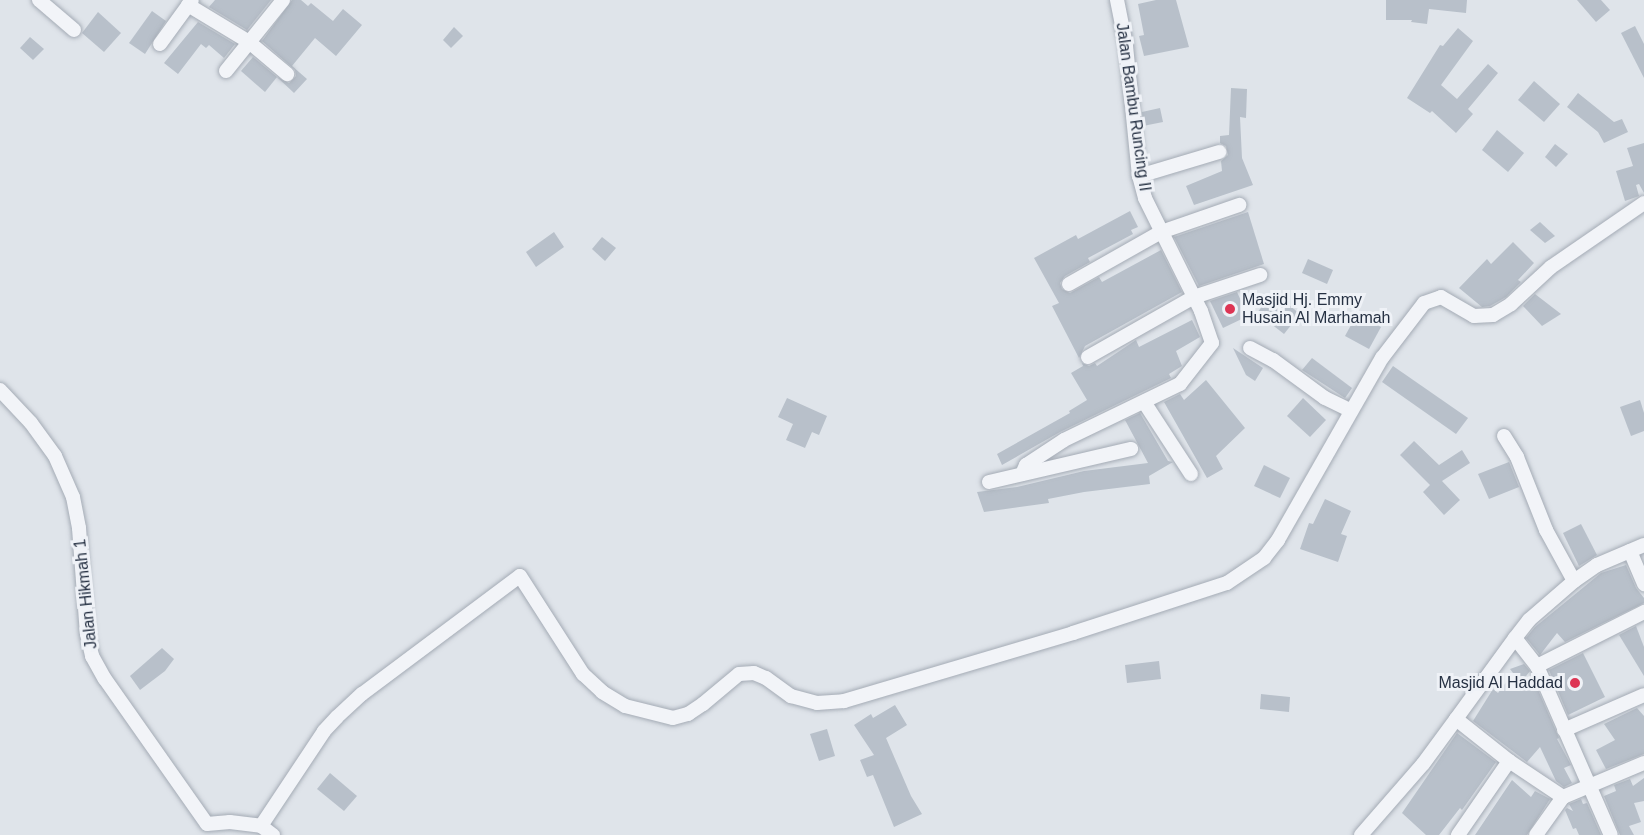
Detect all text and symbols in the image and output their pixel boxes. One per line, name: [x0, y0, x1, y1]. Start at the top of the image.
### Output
street label: Jalan Bambu Runcing II: [1112, 22, 1154, 192]
place label: Masjid Hj. Emmy Husain Al Marhamah: [1242, 290, 1391, 328]
marker: Masjid Hj. Emmy Husain Al Marhamah: [1223, 302, 1237, 316]
street label: Jalan Hikmah 1: [71, 538, 101, 650]
place label: Masjid Al Haddad: [1438, 673, 1563, 693]
marker: Masjid Al Haddad: [1568, 676, 1582, 690]

